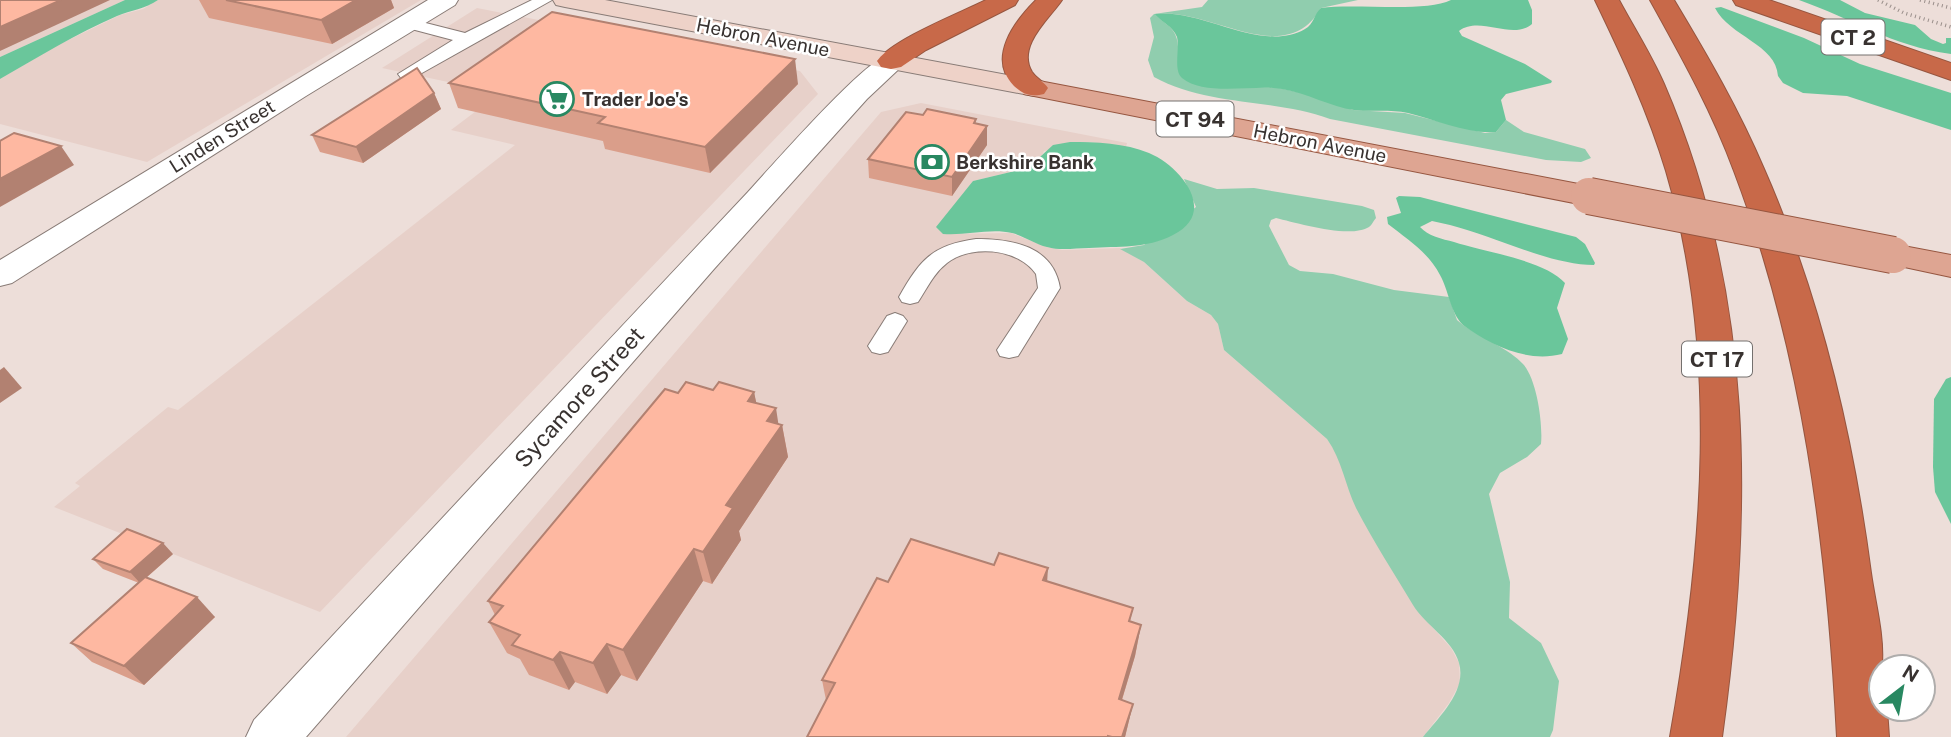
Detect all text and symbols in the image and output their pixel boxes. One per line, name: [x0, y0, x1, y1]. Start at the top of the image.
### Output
street label: Hebron Avenue: [694, 13, 832, 61]
road number: CT 2: [1822, 20, 1884, 54]
supermarket icon: Trader Joe's: [538, 80, 576, 118]
place label: Trader Joe's: [582, 88, 689, 110]
street label: Linden Street: [165, 95, 279, 177]
road number: CT 94: [1156, 102, 1234, 136]
street label: Hebron Avenue: [1251, 119, 1389, 167]
bank icon: Berkshire Bank: [913, 143, 951, 181]
place label: Berkshire Bank: [956, 151, 1094, 173]
street label: Sycamore Street: [509, 321, 649, 473]
road number: CT 17: [1682, 342, 1752, 376]
north arrow: [1867, 653, 1937, 723]
text: N: [1899, 660, 1923, 687]

